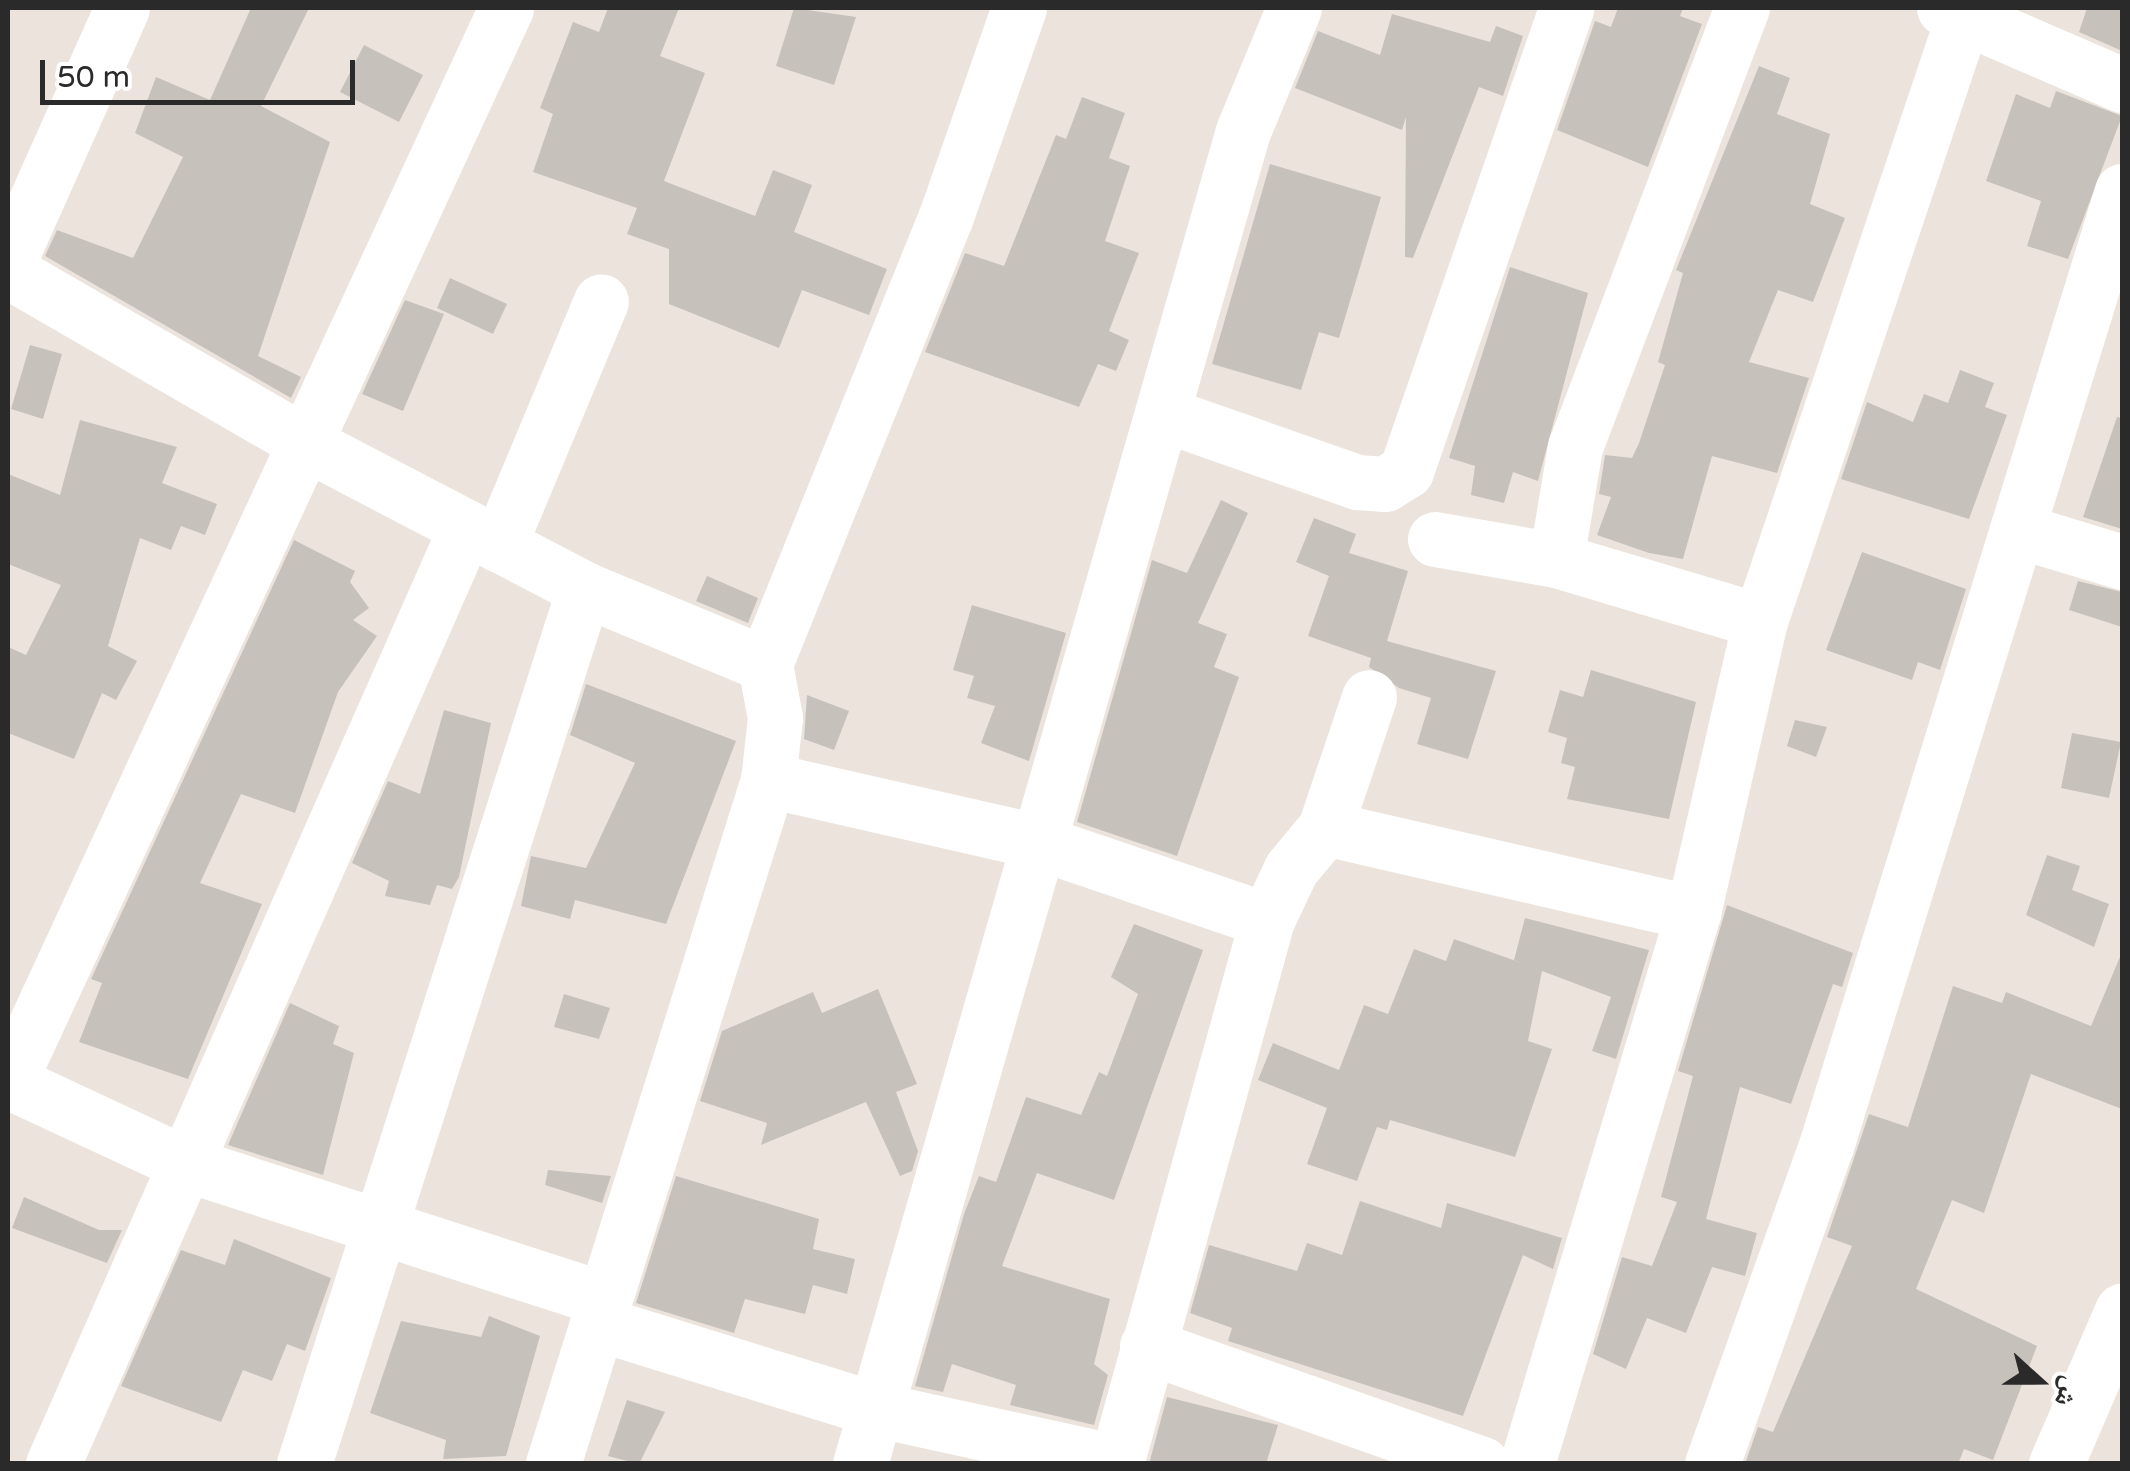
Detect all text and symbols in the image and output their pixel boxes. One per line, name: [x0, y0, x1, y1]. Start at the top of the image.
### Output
scale bar: [45, 40, 360, 102]
text: 50 m: [57, 59, 130, 96]
north arrow: [1990, 1331, 2090, 1431]
text: ش: [2047, 1372, 2089, 1412]

